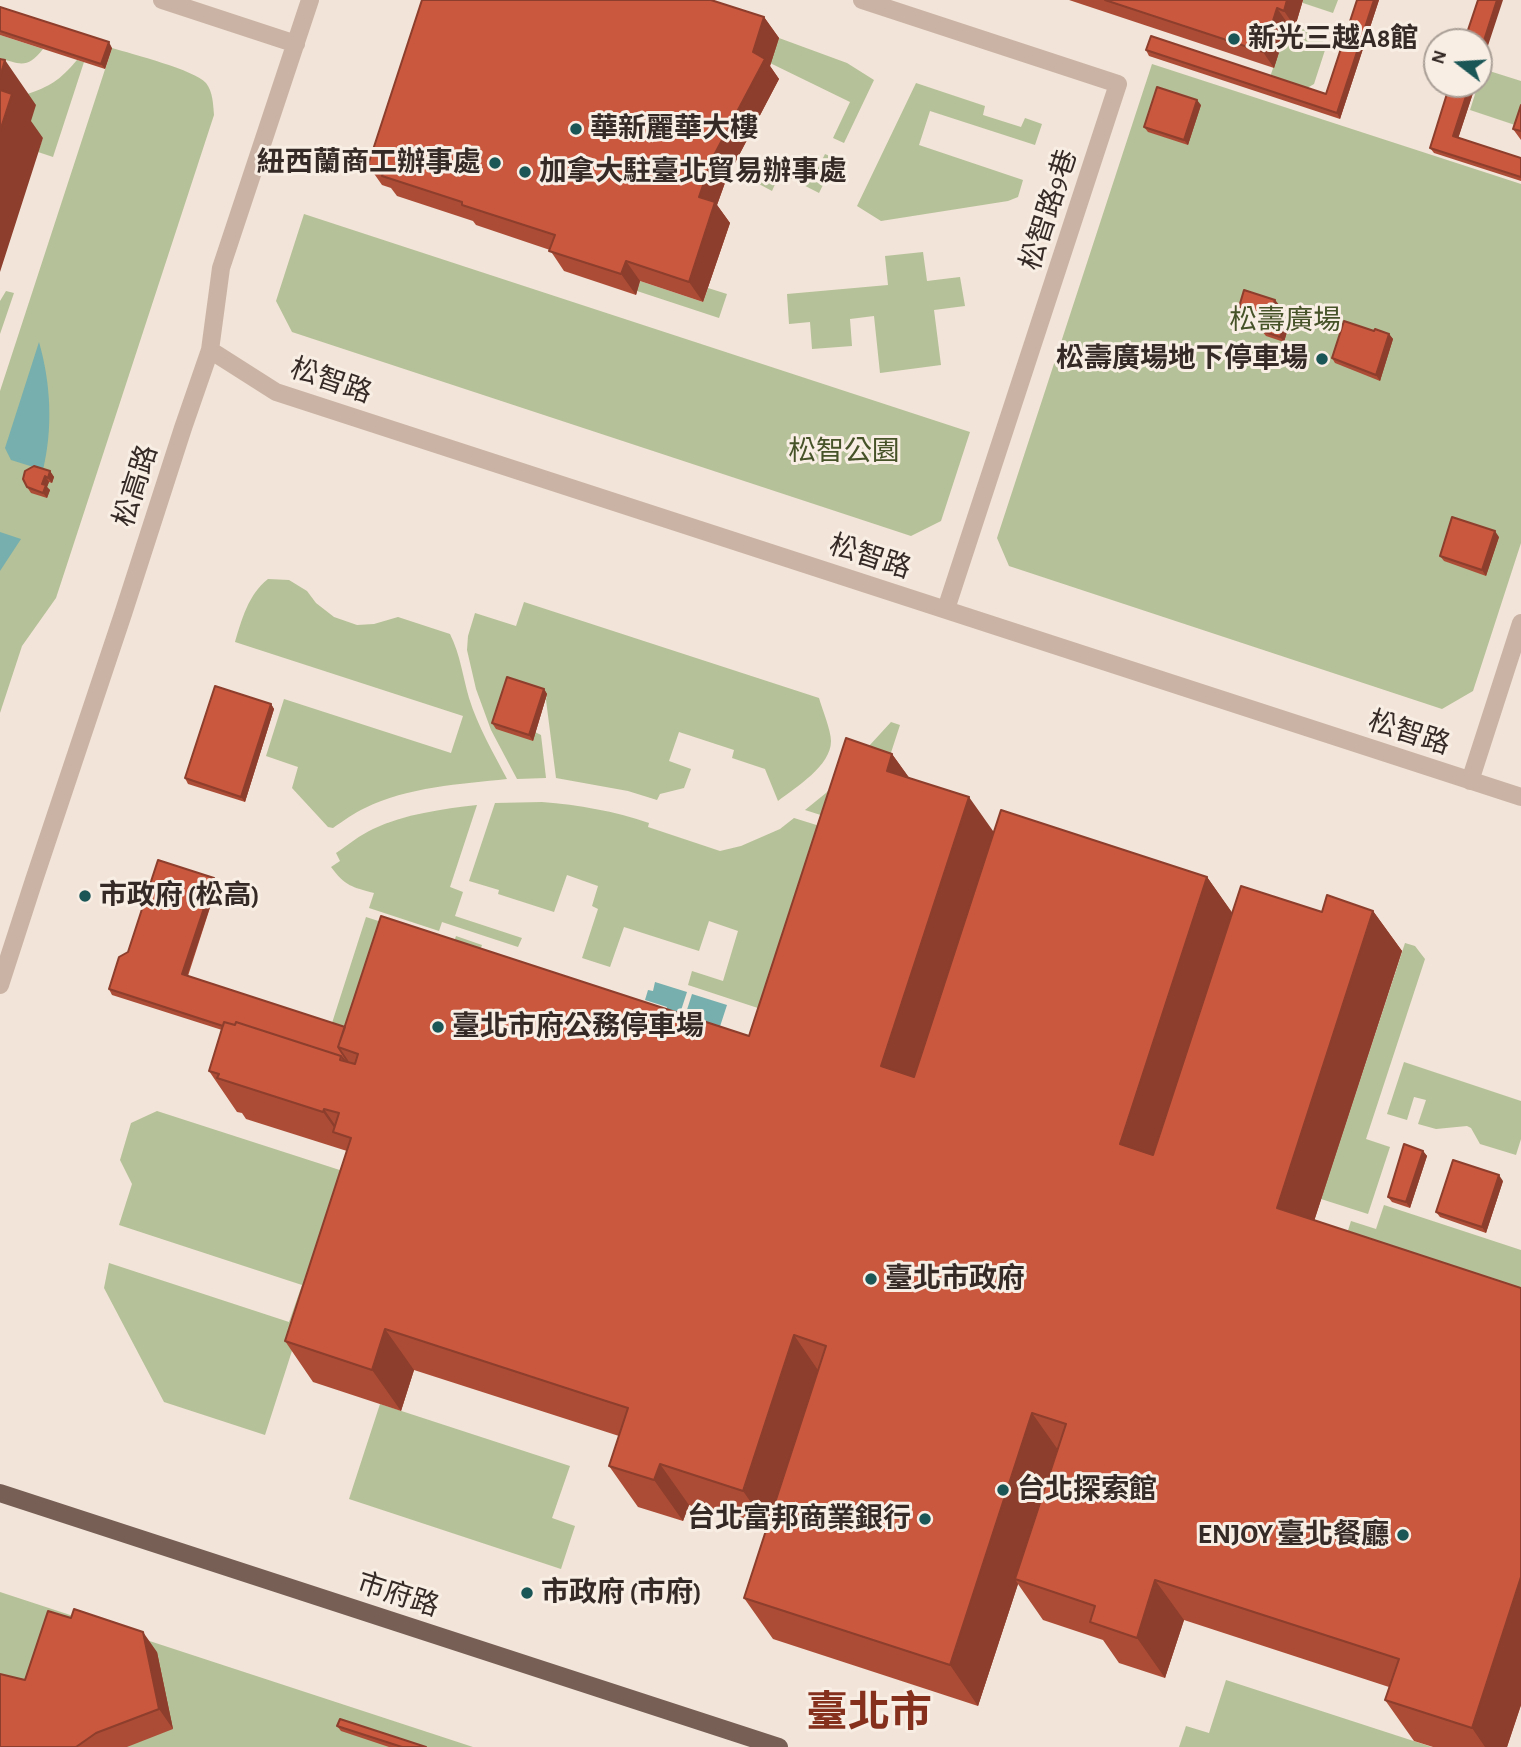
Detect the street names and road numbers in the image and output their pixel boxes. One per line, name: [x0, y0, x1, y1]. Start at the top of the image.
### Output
street label: 松智路9巷: [1014, 145, 1084, 275]
street label: 松智路: [286, 351, 376, 411]
street label: 松高路: [107, 441, 165, 531]
street label: 松智路: [825, 528, 915, 586]
street label: 松智路: [1364, 704, 1454, 762]
street label: 市府路: [353, 1566, 443, 1624]

